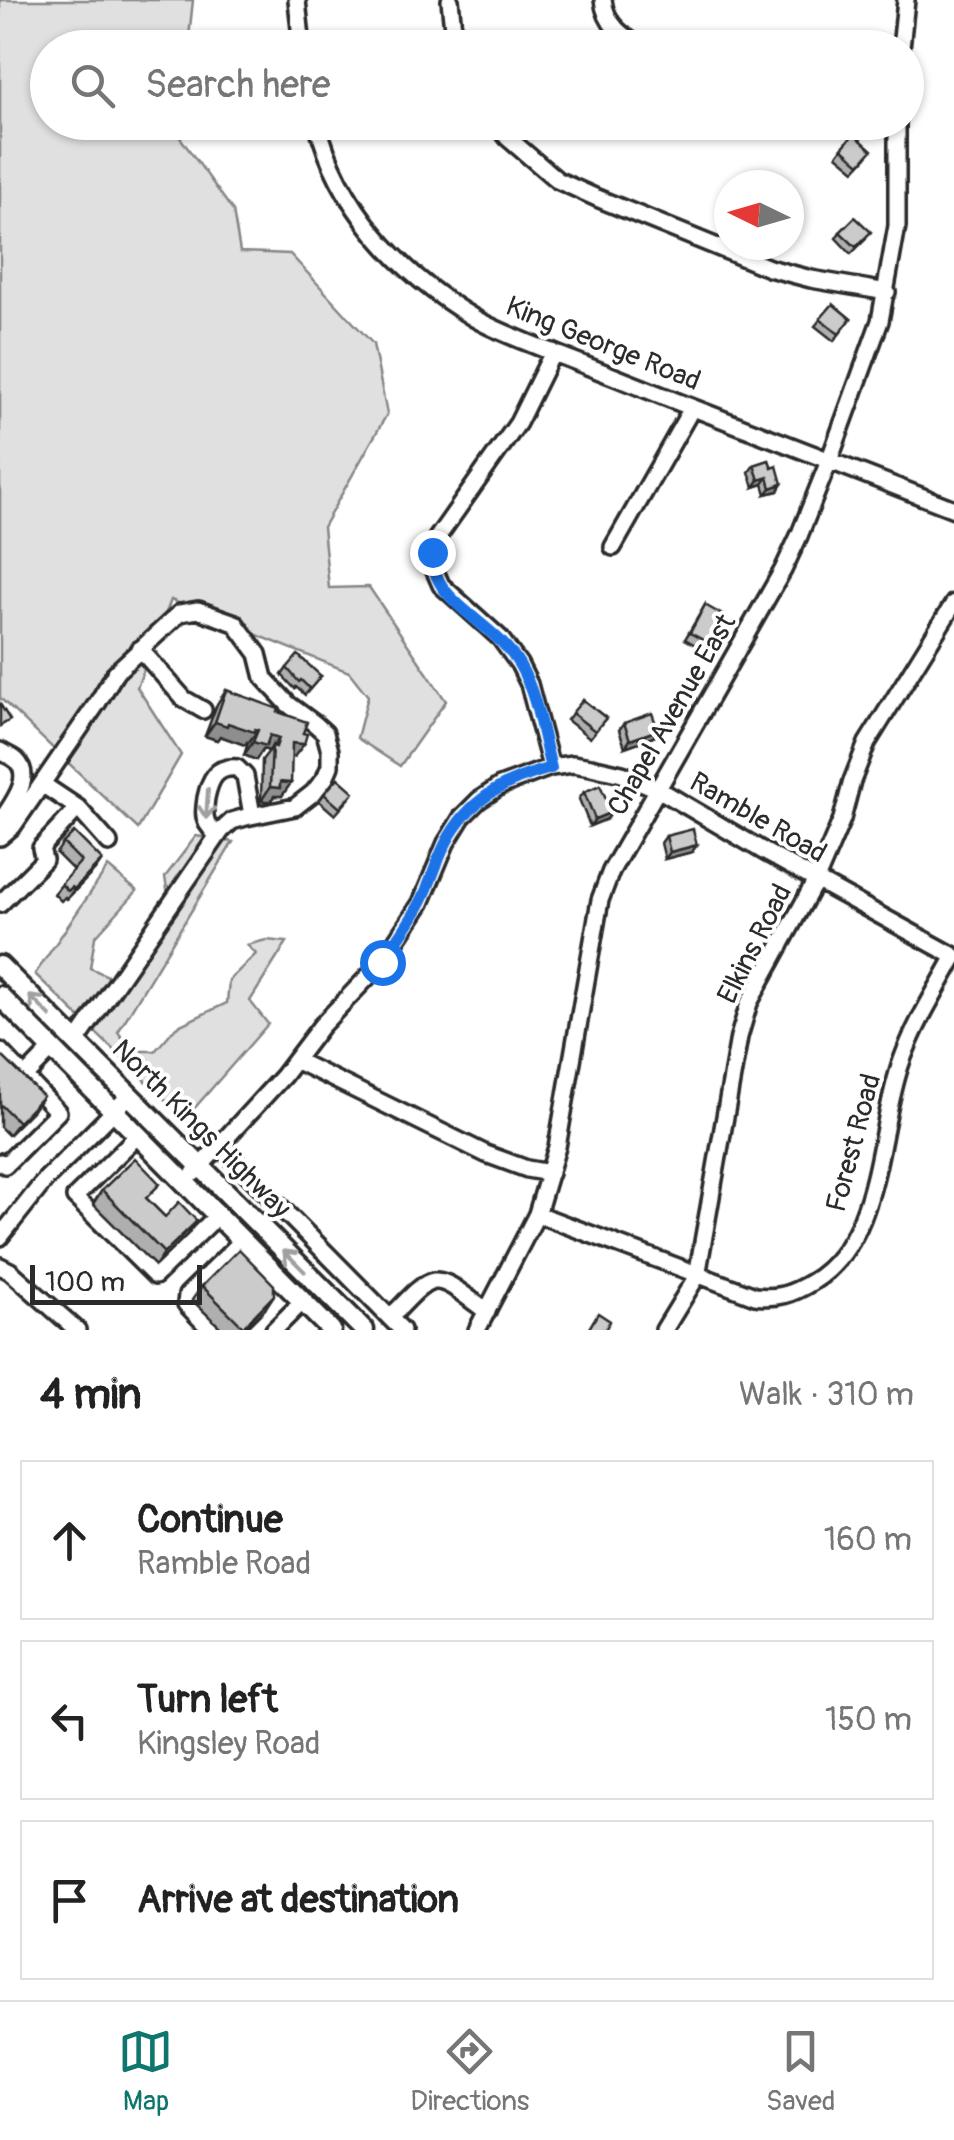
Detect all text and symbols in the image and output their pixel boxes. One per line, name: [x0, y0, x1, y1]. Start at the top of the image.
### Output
search box: [30, 30, 924, 140]
icon: search: [65, 58, 120, 113]
text: Search here: [145, 61, 331, 109]
north arrow: [714, 170, 804, 260]
street label: King George Road: [501, 289, 705, 399]
route end: [410, 530, 456, 576]
street label: Chapel Avenue East: [600, 607, 744, 822]
street label: Ramble Road: [683, 765, 833, 871]
one-way arrow: [198, 787, 217, 820]
street label: Elkins Road: [710, 878, 800, 1010]
route start: [360, 940, 406, 986]
one-way arrow: [28, 995, 52, 1019]
street label: North Kings Highway: [104, 1032, 298, 1226]
street label: Forest Road: [819, 1070, 889, 1216]
one-way arrow: [283, 1250, 307, 1274]
scale bar: [30, 1260, 202, 1304]
text: 100 m: [45, 1265, 125, 1300]
text: 4 min: [40, 1369, 142, 1421]
text: Walk · 310 m: [739, 1375, 914, 1415]
text: Continue: [137, 1496, 283, 1544]
icon: ahead: [42, 1513, 97, 1568]
text: 160 m: [824, 1520, 912, 1560]
text: Ramble Road: [137, 1544, 311, 1584]
text: Turn left: [137, 1676, 278, 1724]
icon: left: [42, 1693, 97, 1748]
text: 150 m: [825, 1700, 912, 1740]
text: Kingsley Road: [137, 1724, 320, 1764]
icon: arrive: [42, 1873, 97, 1928]
text: Arrive at destination: [137, 1876, 459, 1924]
tab: Map: [118, 2024, 173, 2119]
tab: Directions: [410, 2024, 529, 2119]
tab: Saved: [766, 2024, 836, 2119]

